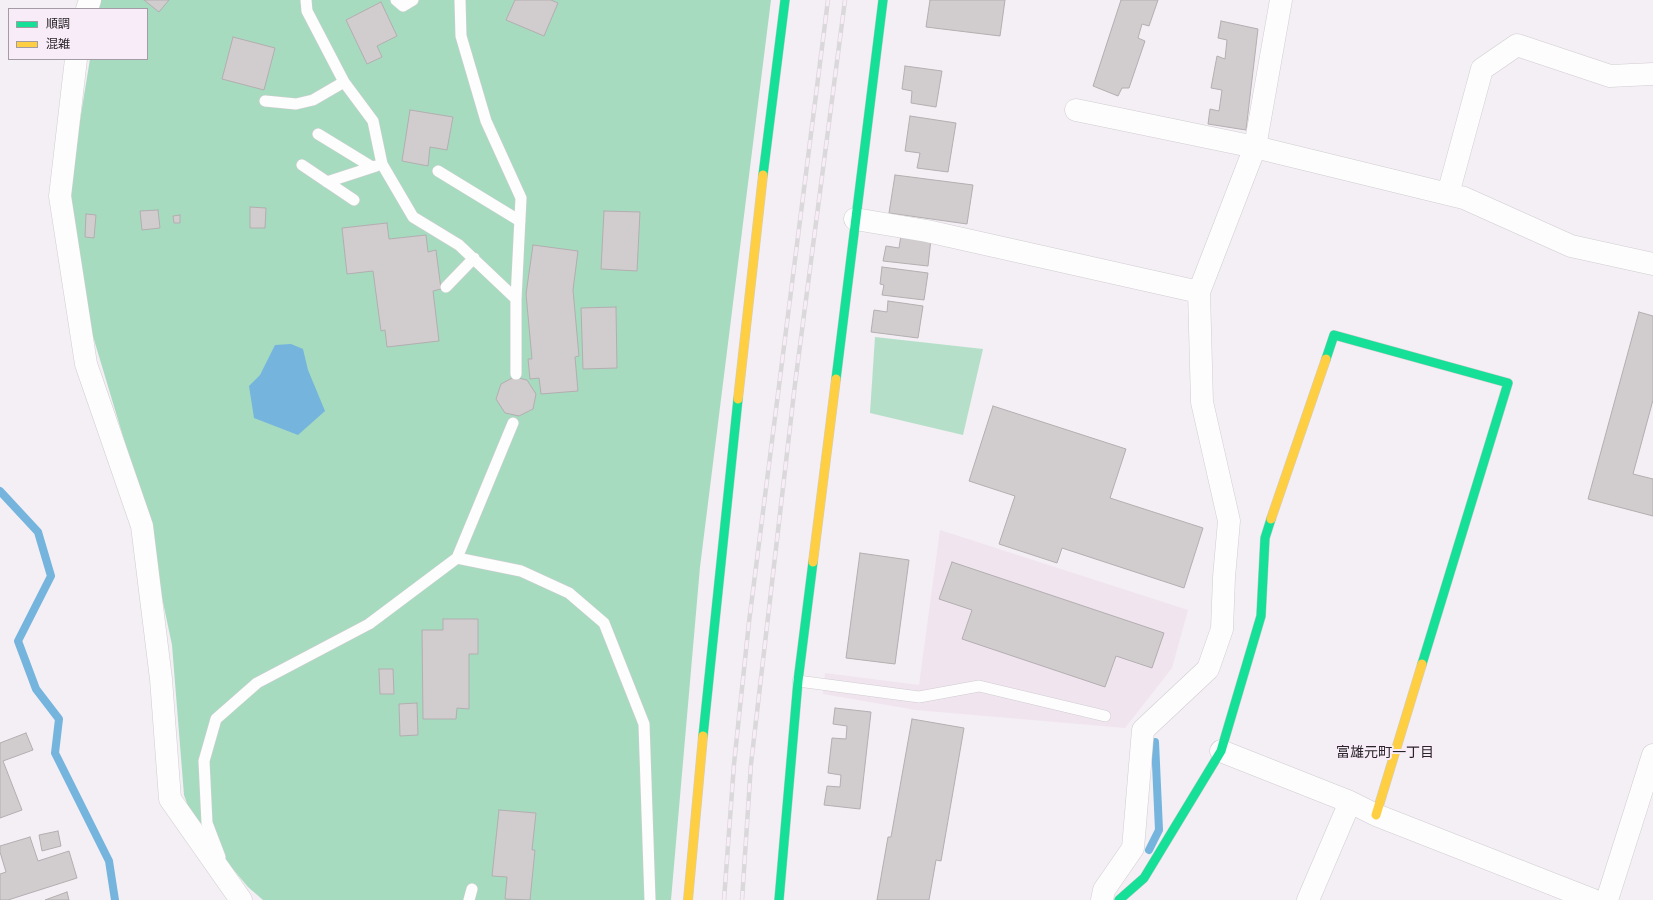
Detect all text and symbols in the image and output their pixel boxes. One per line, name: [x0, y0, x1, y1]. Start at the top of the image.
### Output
legend: [8, 8, 148, 60]
text: 順調: [46, 15, 70, 34]
text: 混雑: [46, 35, 70, 54]
district label: 富雄元町一丁目: [1336, 746, 1434, 762]

